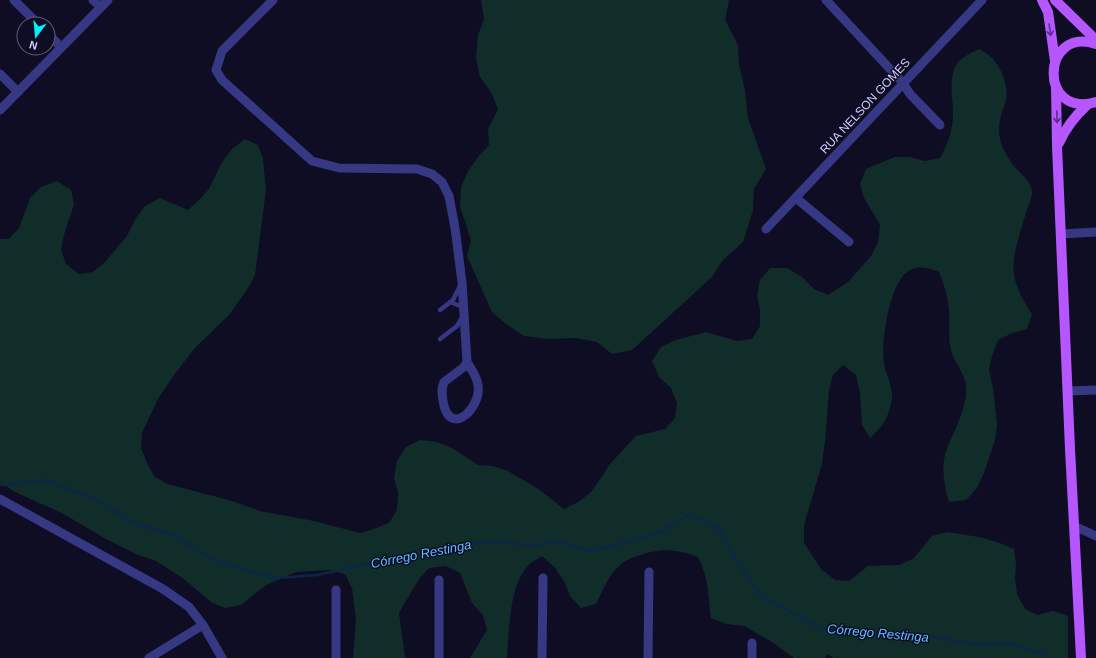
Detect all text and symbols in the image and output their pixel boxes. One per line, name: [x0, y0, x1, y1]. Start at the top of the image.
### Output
north arrow: [16, 16, 56, 56]
one-way arrow: [1046, 23, 1054, 36]
text: N: [28, 39, 39, 52]
street label: RUA NELSON GOMES: [817, 55, 913, 157]
one-way arrow: [1053, 110, 1060, 123]
water label: Córrego Restinga: [370, 537, 472, 571]
water label: Córrego Restinga: [827, 621, 929, 645]

